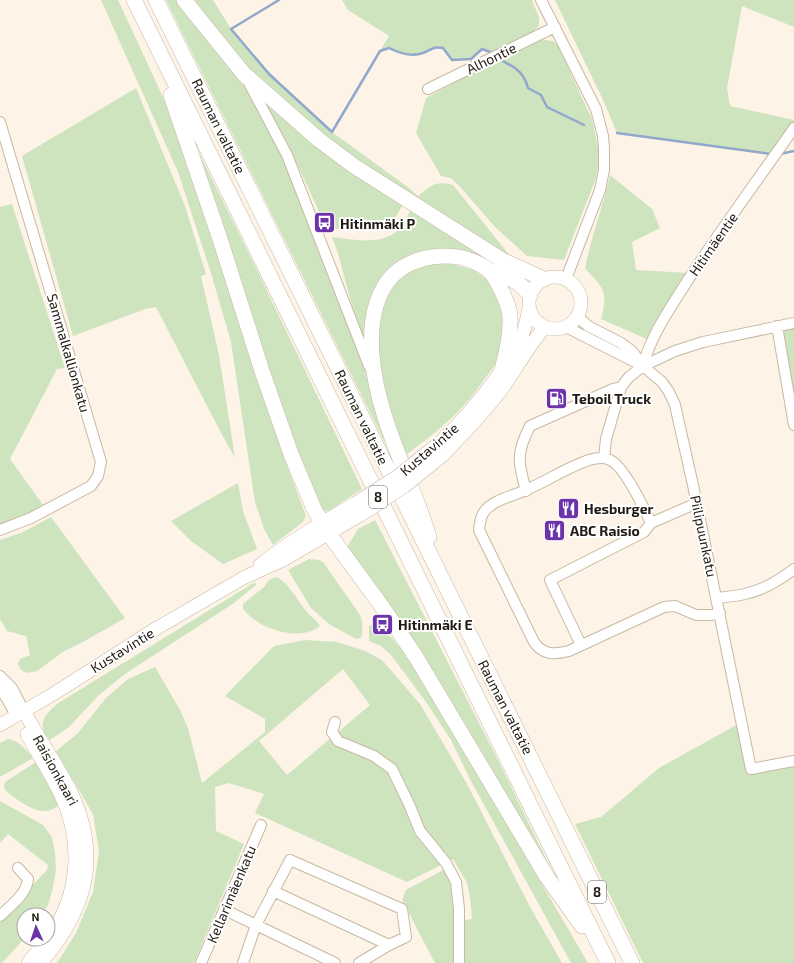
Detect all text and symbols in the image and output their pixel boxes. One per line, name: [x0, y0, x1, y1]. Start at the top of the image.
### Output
street label: Alhontie: [463, 39, 519, 77]
street label: Rauman valtatie: [189, 76, 249, 176]
street label: Hitimäentie: [685, 209, 741, 279]
bus stop icon: Hitinmäki P: [312, 210, 338, 236]
place label: Hitinmäki P: [340, 215, 416, 232]
street label: Sammalkallionkatu: [44, 292, 94, 414]
street label: Rauman valtatie: [332, 367, 392, 467]
fuel station icon: Teboil Truck: [543, 385, 569, 411]
place label: Teboil Truck: [572, 390, 651, 407]
street label: Kustavintie: [396, 419, 462, 479]
road number: 8: [369, 486, 387, 508]
street label: Piilipuunkatu: [687, 494, 721, 578]
restaurant icon: Hesburger: [556, 495, 582, 521]
place label: Hesburger: [584, 500, 654, 517]
restaurant icon: ABC Raisio: [542, 517, 568, 543]
place label: ABC Raisio: [570, 522, 640, 539]
bus stop icon: Hitinmäki E: [369, 611, 395, 637]
place label: Hitinmäki E: [398, 616, 473, 633]
street label: Kustavintie: [87, 624, 157, 676]
street label: Rauman valtatie: [475, 657, 537, 757]
street label: Raisionkaari: [30, 732, 82, 808]
street label: Kellarimäenkatu: [203, 843, 259, 945]
road number: 8: [588, 881, 606, 903]
north arrow: [16, 907, 56, 947]
text: N: [31, 910, 40, 923]

